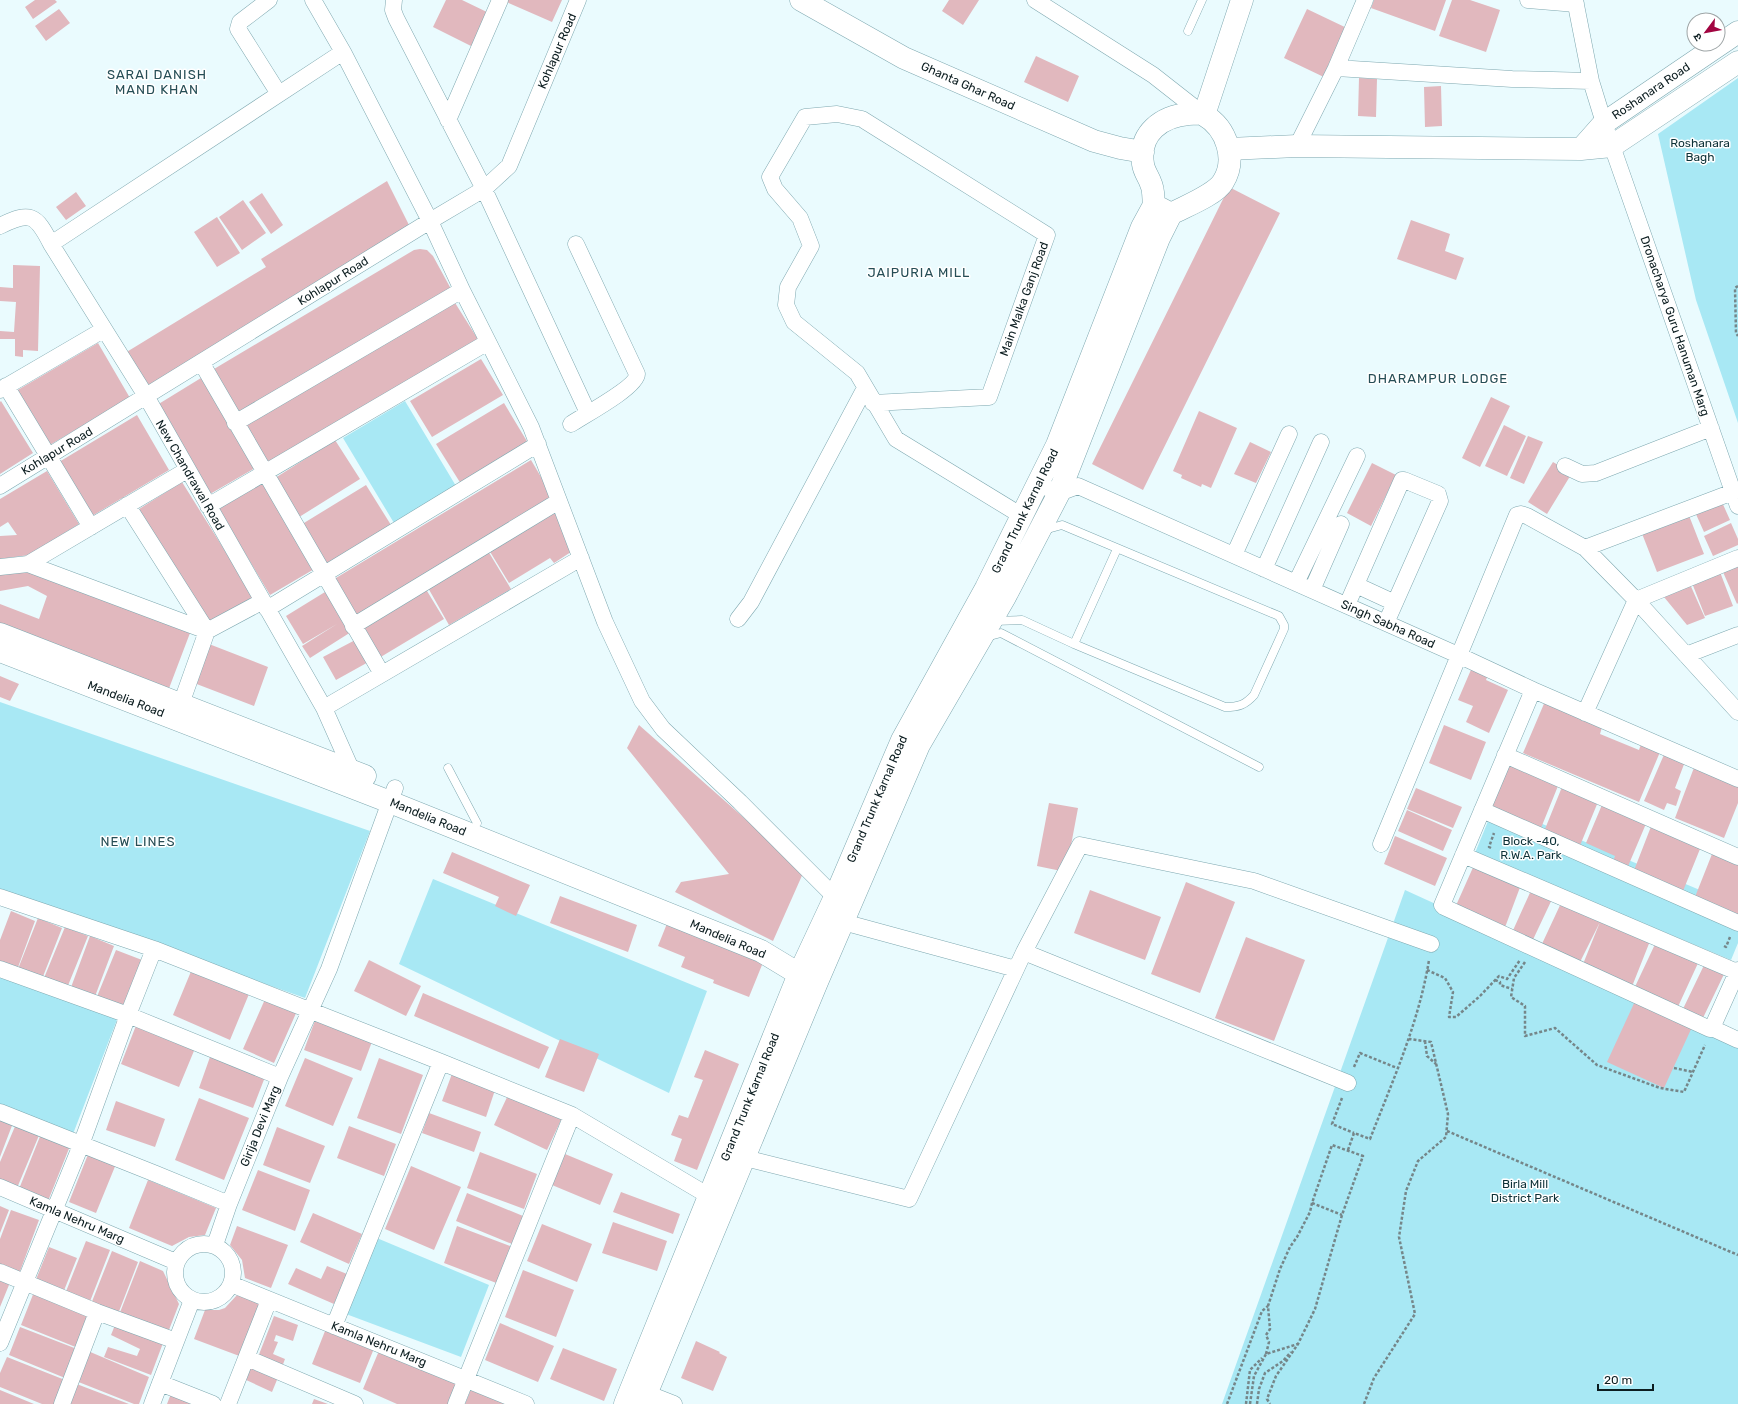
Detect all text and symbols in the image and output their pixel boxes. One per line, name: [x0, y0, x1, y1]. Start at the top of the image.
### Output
street label: Kohlapur Road: [535, 11, 579, 91]
north arrow: [1686, 12, 1726, 52]
text: उ: [1690, 30, 1705, 43]
street label: Ghanta Ghar Road: [919, 59, 1017, 113]
street label: Roshanara Road: [1609, 60, 1693, 122]
district label: SARAI DANISH MAND KHAN: [107, 67, 207, 97]
park label: Roshanara Bagh: [1670, 136, 1730, 164]
street label: Dronacharya Guru Hanuman Marg: [1638, 234, 1712, 418]
street label: Main Malka Ganj Road: [997, 240, 1051, 358]
street label: Kohlapur Road: [295, 254, 371, 308]
district label: JAIPURIA MILL: [868, 265, 970, 280]
district label: DHARAMPUR LODGE: [1368, 371, 1508, 386]
street label: New Chandrawal Road: [153, 417, 227, 533]
street label: Kohlapur Road: [19, 424, 95, 478]
street label: Grand Trunk Karnal Road: [989, 446, 1061, 576]
street label: Singh Sabha Road: [1339, 597, 1437, 651]
street label: Mandelia Road: [86, 678, 166, 720]
street label: Grand Trunk Karnal Road: [844, 733, 910, 865]
street label: Mandelia Road: [388, 795, 468, 839]
district label: NEW LINES: [100, 834, 176, 849]
park label: Block -40, R.W.A. Park: [1500, 834, 1563, 862]
street label: Mandelia Road: [688, 917, 768, 961]
street label: Grand Trunk Karnal Road: [718, 1031, 782, 1163]
street label: Girija Devi Marg: [237, 1083, 283, 1169]
park label: Birla Mill District Park: [1491, 1177, 1560, 1205]
street label: Kamla Nehru Marg: [27, 1194, 127, 1246]
street label: Kamla Nehru Marg: [329, 1318, 429, 1370]
scale bar: [1598, 1366, 1653, 1392]
text: 20 m: [1604, 1373, 1632, 1387]

